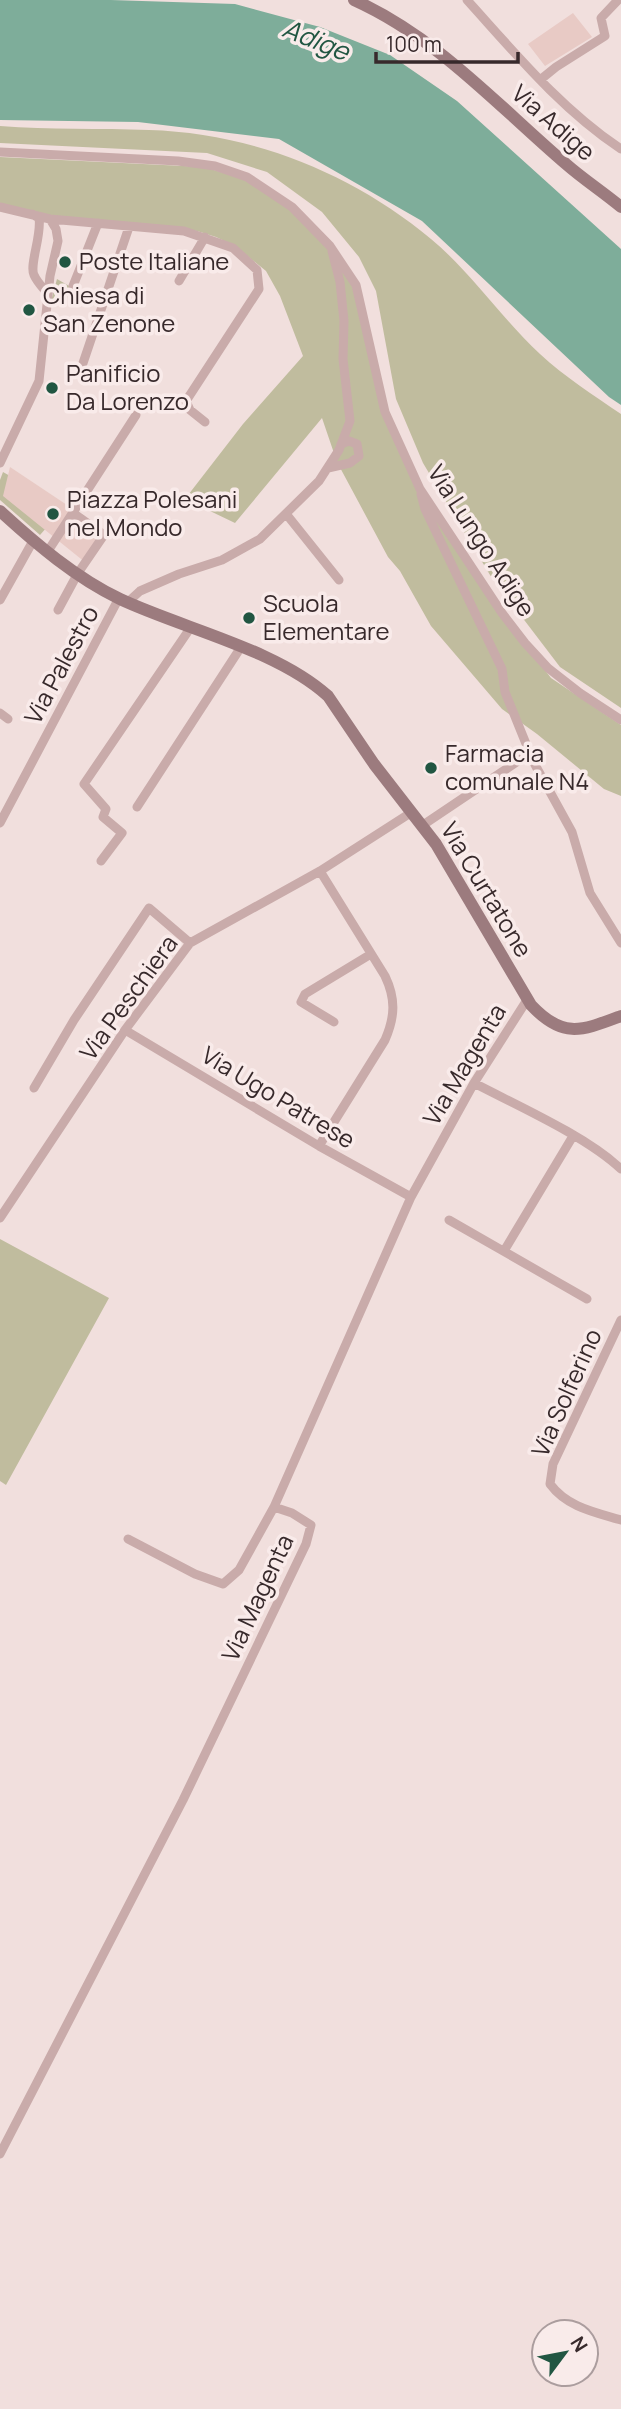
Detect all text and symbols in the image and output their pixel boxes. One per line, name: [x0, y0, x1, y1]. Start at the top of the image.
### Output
water label: Adige: [278, 10, 357, 69]
scale bar: [376, 21, 518, 65]
text: 100 m: [386, 30, 442, 58]
street label: Via Adige: [505, 76, 603, 167]
place label: Poste Italiane: [79, 244, 229, 277]
marker: Poste Italiane: [57, 254, 73, 270]
place label: Chiesa di San Zenone: [43, 278, 175, 339]
marker: Chiesa di San Zenone: [21, 302, 37, 318]
place label: Panificio Da Lorenzo: [66, 356, 189, 417]
marker: Panificio Da Lorenzo: [44, 380, 60, 396]
street label: Via Lungo Adige: [421, 458, 544, 623]
place label: Piazza Polesani nel Mondo: [67, 482, 237, 543]
marker: Piazza Polesani nel Mondo: [45, 506, 61, 522]
place label: Scuola Elementare: [263, 586, 390, 647]
street label: Via Palestro: [16, 599, 106, 729]
marker: Scuola Elementare: [241, 610, 257, 626]
place label: Farmacia comunale N4: [445, 736, 589, 797]
marker: Farmacia comunale N4: [423, 760, 439, 776]
street label: Via Curtatone: [434, 815, 541, 963]
street label: Via Peschiera: [71, 928, 184, 1066]
street label: Via Magenta: [414, 997, 513, 1131]
street label: Via Ugo Patrese: [196, 1038, 362, 1156]
street label: Via Solferino: [523, 1323, 609, 1462]
street label: Via Magenta: [213, 1529, 300, 1666]
north arrow: [530, 2318, 600, 2388]
text: N: [565, 2331, 594, 2357]

